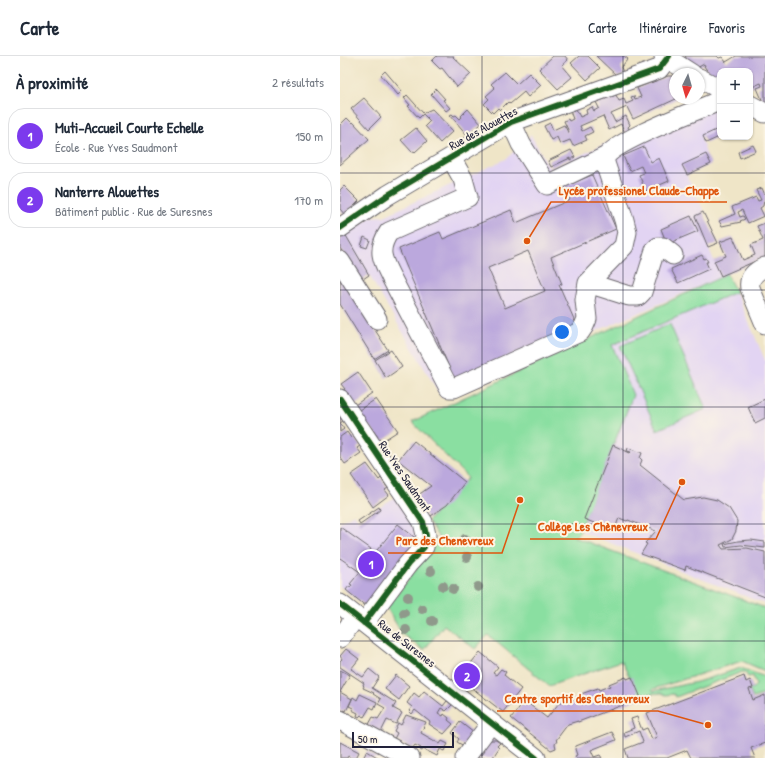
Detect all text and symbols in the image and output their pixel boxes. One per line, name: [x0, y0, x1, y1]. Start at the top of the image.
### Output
text: Carte: [20, 15, 59, 41]
text: Carte: [588, 18, 617, 37]
text: Itinéraire: [639, 18, 687, 37]
text: Favoris: [709, 18, 745, 37]
north arrow: [669, 68, 705, 104]
map controls: [717, 68, 753, 140]
button: +: [717, 68, 753, 104]
text: À proximité: [16, 71, 88, 94]
text: 2 résultats: [272, 73, 324, 91]
street label: Rue des Alouettes: [446, 102, 521, 154]
button: −: [717, 104, 753, 140]
text: Muti-Accueil Courte Echelle: [55, 117, 204, 138]
text: 1: [28, 127, 32, 145]
text: 150 m: [295, 127, 323, 145]
text: École · Rue Yves Saudmont: [55, 138, 177, 156]
callout: Lycée professionel Claude-Chappe: [551, 177, 727, 202]
text: Nanterre Alouettes: [55, 181, 159, 202]
text: Lycée professionel Claude-Chappe: [559, 181, 720, 200]
text: 2: [27, 191, 33, 209]
text: 170 m: [294, 191, 323, 209]
text: Bâtiment public · Rue de Suresnes: [55, 202, 212, 220]
your location: [552, 322, 572, 342]
street label: Rue Yves Saudmont: [375, 437, 436, 516]
callout: Collège Les Chènevreux: [530, 514, 656, 539]
text: Collège Les Chènevreux: [538, 517, 648, 536]
callout: Parc des Chenevreux: [388, 528, 502, 553]
text: Parc des Chenevreux: [396, 531, 494, 549]
pin: 1: [358, 549, 384, 579]
street label: Rue de Suresnes: [375, 615, 440, 671]
pin: 2: [454, 661, 480, 691]
callout: Centre sportif des Chenevreux: [497, 686, 658, 711]
text: Centre sportif des Chenevreux: [504, 689, 650, 708]
scale bar: [352, 730, 454, 749]
text: 50 m: [358, 732, 378, 746]

